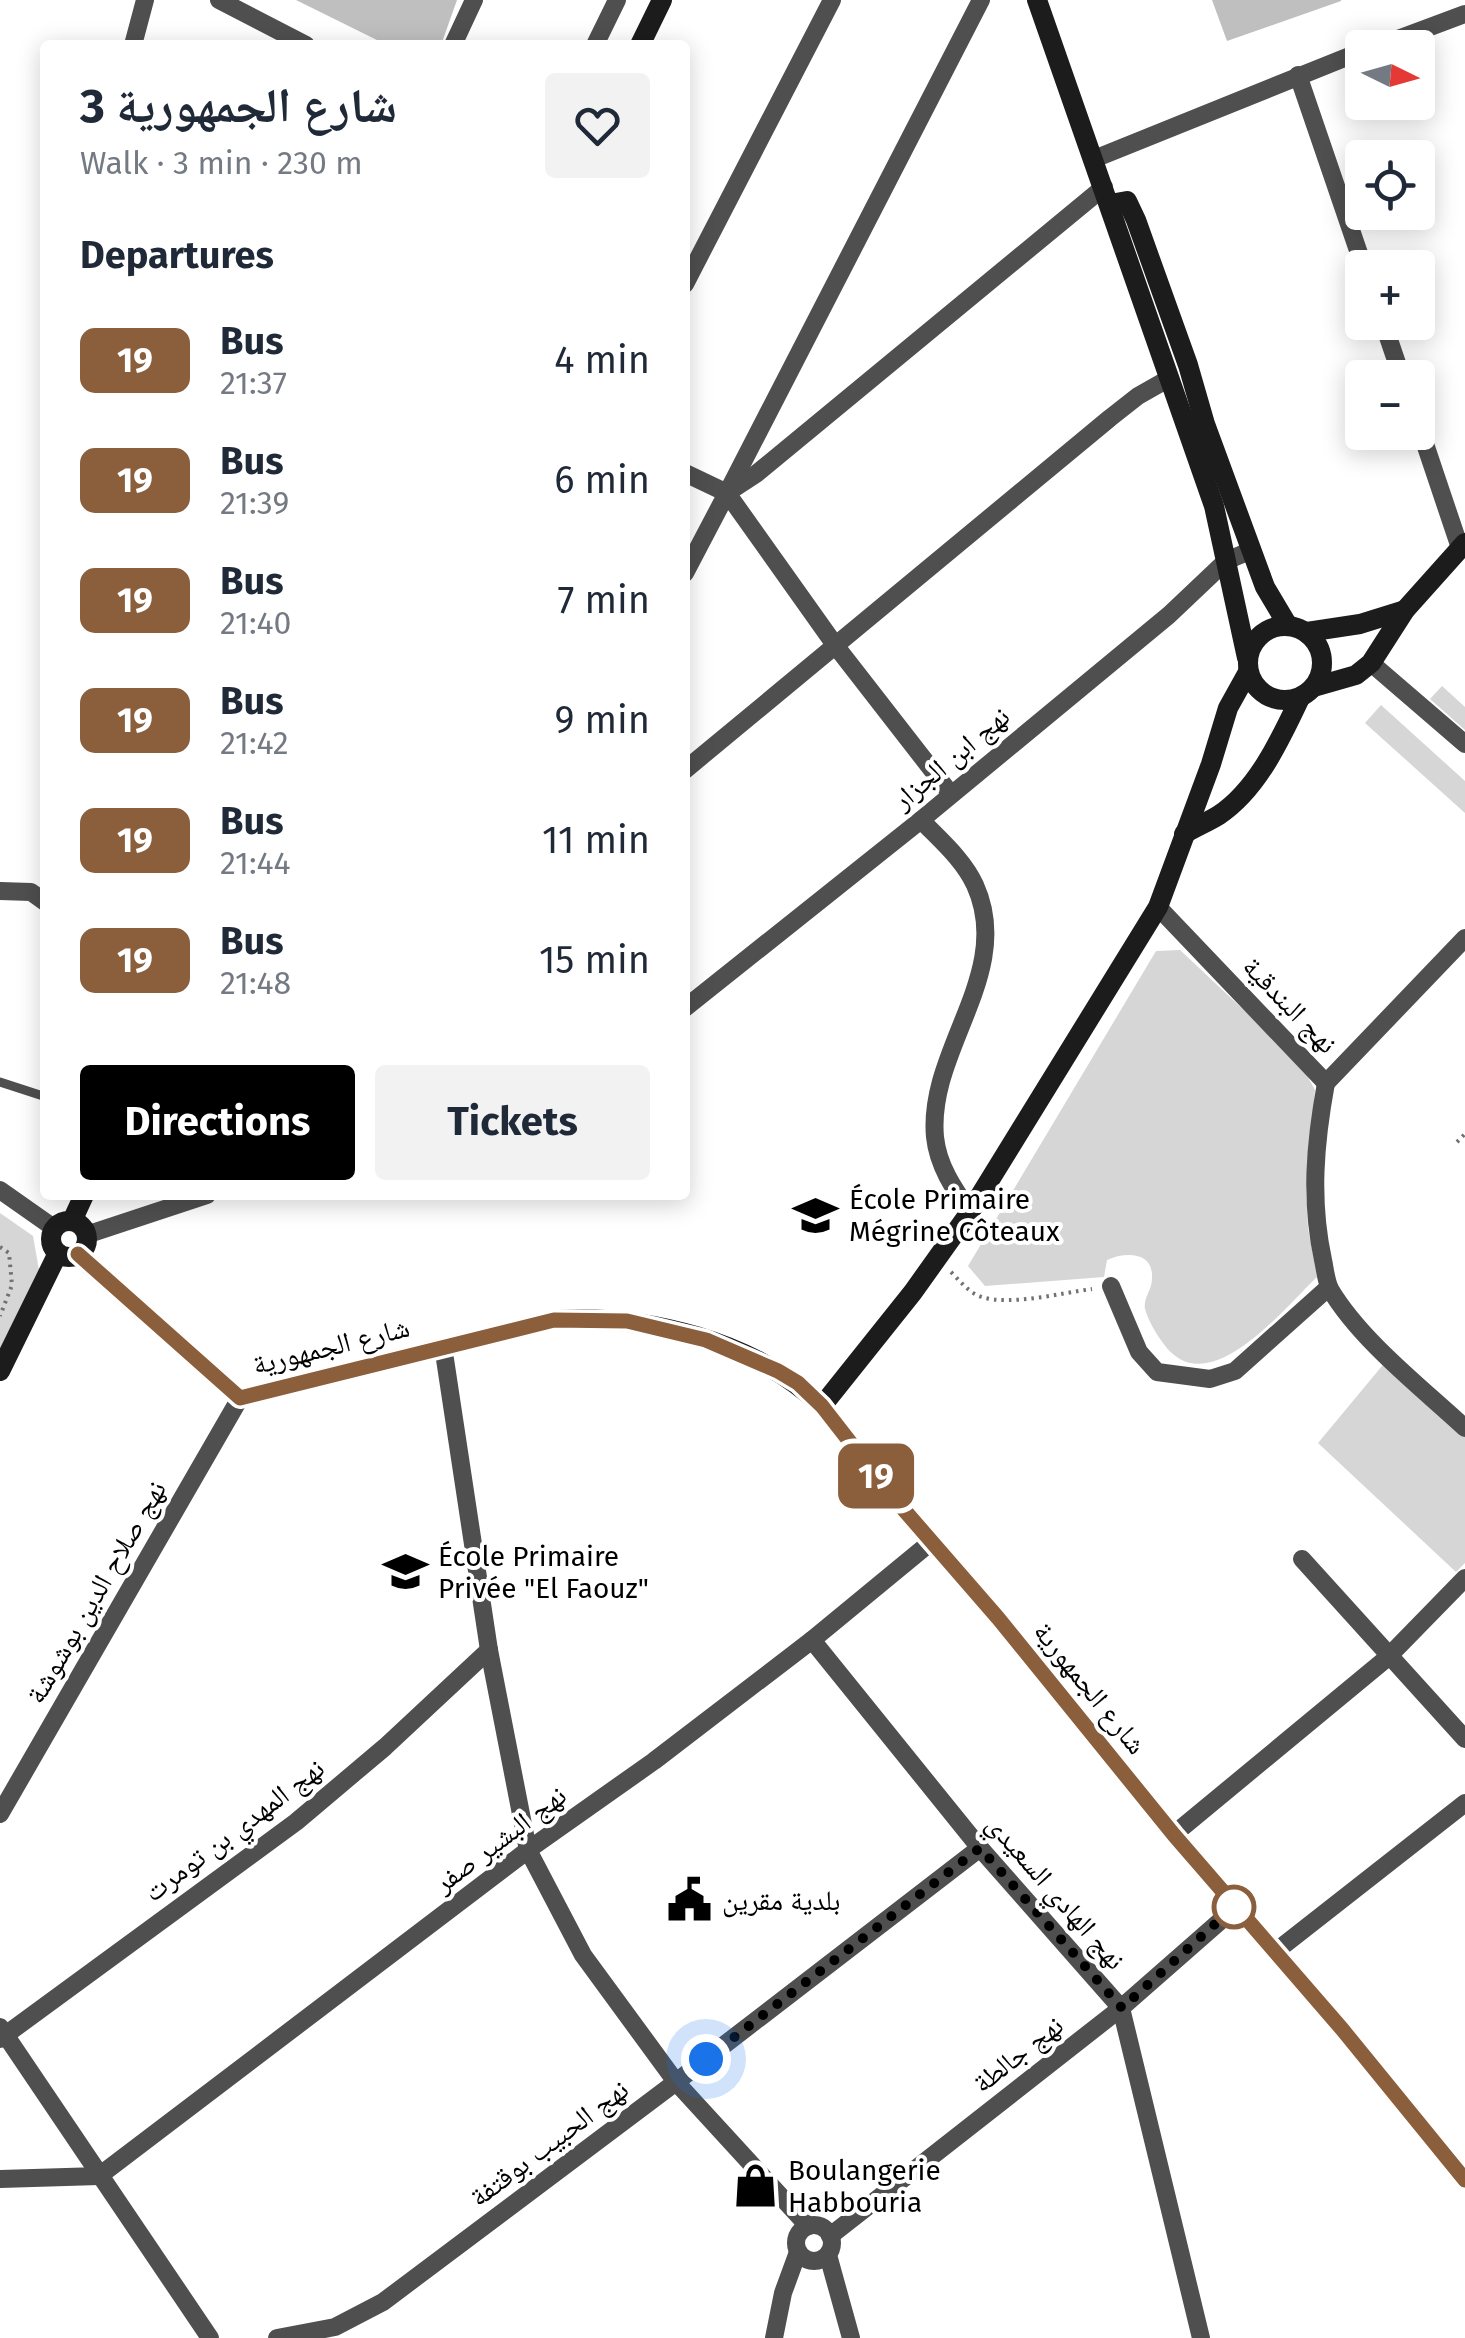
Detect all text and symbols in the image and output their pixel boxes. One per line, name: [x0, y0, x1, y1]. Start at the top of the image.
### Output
north arrow: [1345, 30, 1435, 120]
map controls: [1345, 30, 1435, 450]
button: heart: [545, 73, 650, 178]
text: شارع الجمهورية 3: [80, 77, 397, 135]
button: locate: [1345, 140, 1435, 230]
text: Walk · 3 min · 230 m: [80, 144, 363, 182]
text: Departures: [80, 232, 274, 278]
button: +: [1345, 250, 1435, 340]
text: Bus: [220, 318, 284, 364]
text: 4 min: [554, 337, 650, 383]
text: 19: [117, 339, 153, 381]
button: −: [1345, 360, 1435, 450]
text: 21:37: [220, 364, 287, 402]
text: Bus: [220, 438, 284, 484]
text: 6 min: [554, 457, 650, 503]
text: 19: [117, 459, 153, 501]
text: 21:39: [220, 484, 289, 522]
text: Bus: [220, 558, 284, 604]
text: 7 min: [558, 577, 650, 623]
text: 19: [117, 579, 153, 621]
text: 21:40: [220, 604, 291, 642]
text: Bus: [220, 678, 284, 724]
text: 9 min: [554, 697, 650, 743]
text: 19: [117, 699, 153, 741]
street label: نهج ابن الجزار: [885, 700, 1017, 818]
text: 21:42: [220, 724, 289, 762]
text: Bus: [220, 798, 284, 844]
text: 11 min: [542, 817, 650, 863]
text: 19: [117, 819, 153, 861]
text: 21:44: [220, 844, 290, 882]
text: Bus: [220, 918, 284, 964]
text: 15 min: [539, 937, 650, 983]
text: 19: [117, 939, 153, 981]
street label: نهج البندقية: [1235, 950, 1344, 1061]
text: 21:48: [220, 964, 291, 1002]
button: Directions: [80, 1065, 355, 1180]
button: Tickets: [375, 1065, 650, 1180]
place label: École Primaire Mégrine Côteaux: [849, 1183, 1060, 1248]
school or university icon: École Primaire Mégrine Côteaux: [792, 1191, 840, 1239]
street label: شارع الجمهورية: [249, 1311, 413, 1382]
line badge: 19: [831, 1444, 921, 1508]
text: 19: [858, 1455, 894, 1497]
street label: نهج صلاح الدين بوشوشة: [19, 1475, 174, 1710]
place label: École Primaire Privée "El Faouz": [438, 1540, 649, 1605]
school or university icon: École Primaire Privée "El Faouz": [381, 1548, 429, 1596]
street label: شارع الجمهورية: [1026, 1615, 1153, 1761]
street label: نهج المهدي بن تومرت: [137, 1751, 334, 1913]
street label: نهج البشير صفر: [427, 1779, 573, 1901]
street label: نهج الهادي السعيدي: [975, 1808, 1132, 1980]
public building icon: بلدية مقرين: [665, 1876, 713, 1924]
place label: بلدية مقرين: [722, 1884, 840, 1918]
unlabelled marker: [1213, 1886, 1255, 1928]
street label: نهج جالطة: [966, 2009, 1070, 2100]
your location: [681, 2034, 731, 2084]
street label: نهج الحبيب بوقتفة: [463, 2073, 636, 2214]
place label: Boulangerie Habbouria: [788, 2154, 941, 2219]
shop icon: Boulangerie Habbouria: [731, 2162, 779, 2210]

